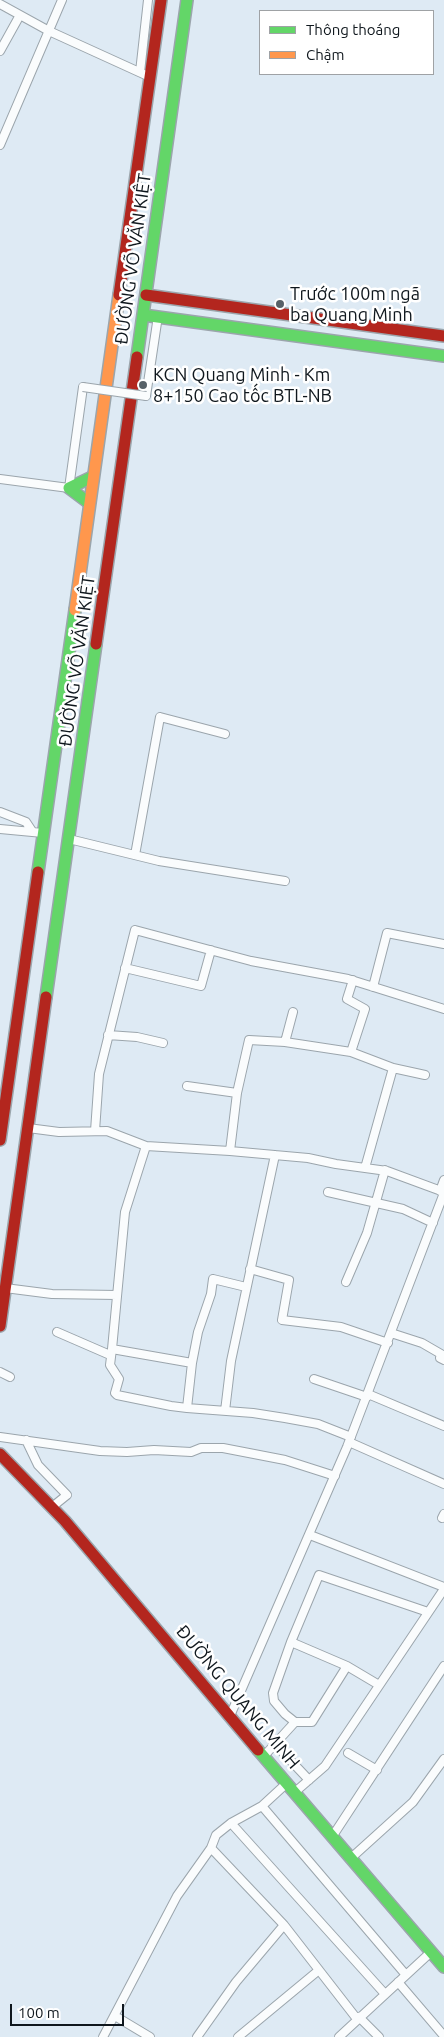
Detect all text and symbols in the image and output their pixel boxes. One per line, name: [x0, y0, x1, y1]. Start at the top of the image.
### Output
legend: [259, 10, 434, 75]
text: Thông thoáng: [306, 21, 400, 38]
text: Chậm: [306, 46, 344, 63]
street label: ĐƯỜNG VÕ VĂN KIỆT: [110, 172, 156, 346]
place label: Trước 100m ngã ba Quang Minh: [290, 283, 420, 326]
marker: Trước 100m ngã ba Quang Minh: [274, 298, 286, 310]
place label: KCN Quang Minh - Km 8+150 Cao tốc BTL-NB: [153, 364, 332, 406]
marker: KCN Quang Minh - Km 8+150 Cao tốc BTL-NB: [137, 379, 149, 391]
street label: ĐƯỜNG VÕ VĂN KIỆT: [54, 574, 100, 748]
street label: ĐƯỜNG QUANG MINH: [172, 1621, 304, 1773]
scale bar: [12, 1994, 126, 2026]
text: 100 m: [18, 2004, 60, 2021]

